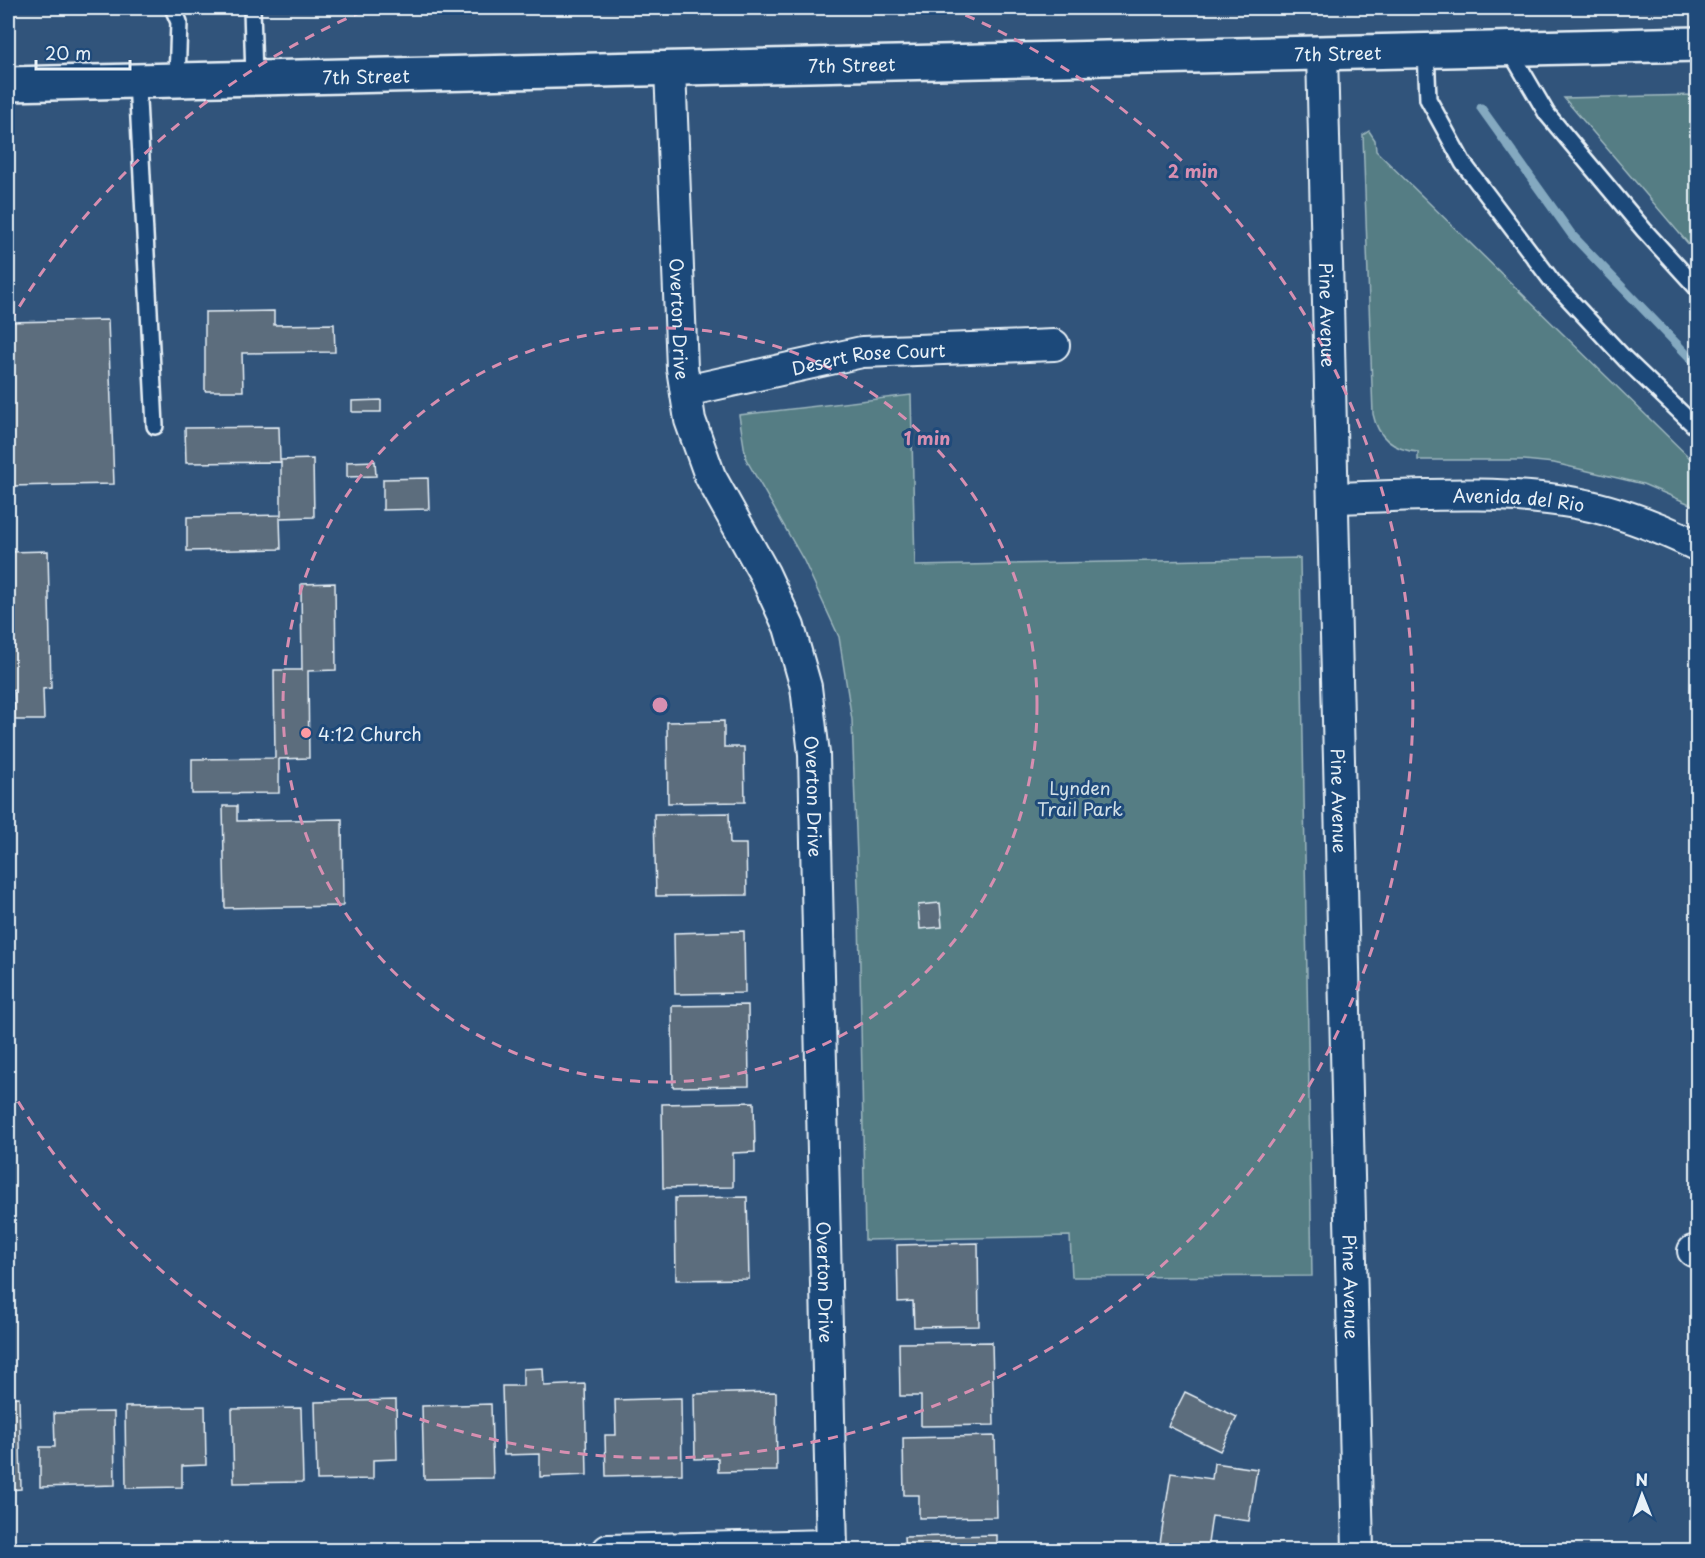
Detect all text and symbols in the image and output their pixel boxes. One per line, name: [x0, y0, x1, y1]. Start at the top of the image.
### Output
scale bar: [36, 33, 130, 71]
street label: 7th Street: [1294, 38, 1382, 67]
text: 20 m: [45, 39, 91, 66]
street label: 7th Street: [808, 49, 896, 79]
street label: 7th Street: [322, 61, 410, 90]
text: 2 min: [1168, 157, 1218, 184]
street label: Overton Drive: [664, 257, 697, 382]
street label: Pine Avenue: [1314, 262, 1343, 368]
street label: Desert Rose Court: [789, 335, 946, 381]
text: 1 min: [904, 424, 950, 451]
street label: Avenida del Rio: [1453, 481, 1587, 518]
centre of rings: [650, 695, 670, 715]
place label: 4:12 Church: [318, 720, 422, 747]
marker: 4:12 Church: [299, 726, 313, 740]
street label: Overton Drive: [798, 734, 830, 857]
street label: Pine Avenue: [1325, 748, 1355, 854]
park label: Lynden Trail Park: [1037, 774, 1123, 822]
street label: Overton Drive: [811, 1221, 841, 1343]
street label: Pine Avenue: [1337, 1234, 1366, 1340]
north arrow: [1612, 1465, 1672, 1525]
text: N: [1635, 1467, 1648, 1491]

